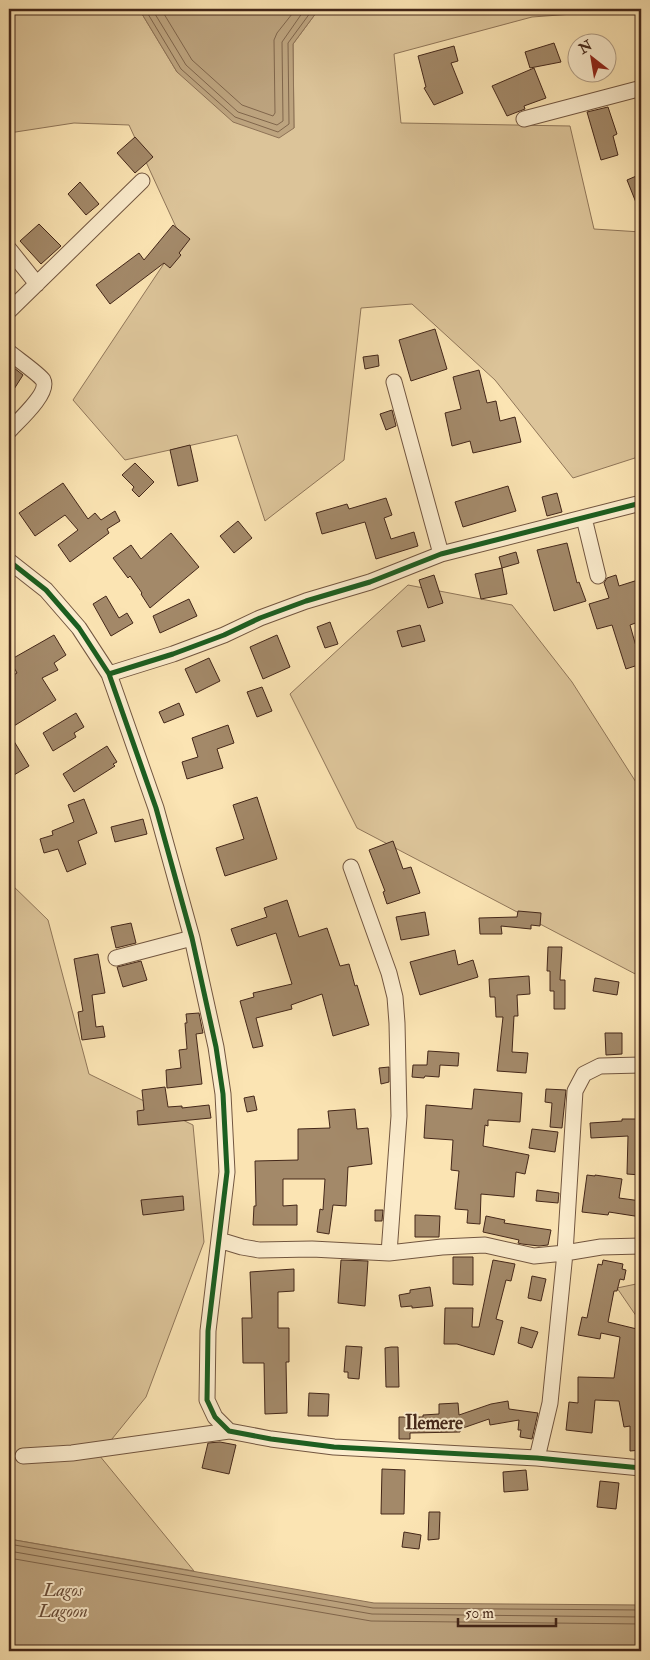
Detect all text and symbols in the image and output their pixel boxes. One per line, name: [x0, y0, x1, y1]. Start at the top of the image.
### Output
north arrow: [568, 32, 618, 82]
text: N: [575, 37, 596, 58]
district label: Ilemere: [405, 1411, 463, 1435]
water label: Lagos Lagoon: [37, 1579, 88, 1623]
scale bar: [458, 1595, 555, 1627]
text: 50 m: [465, 1604, 494, 1623]

